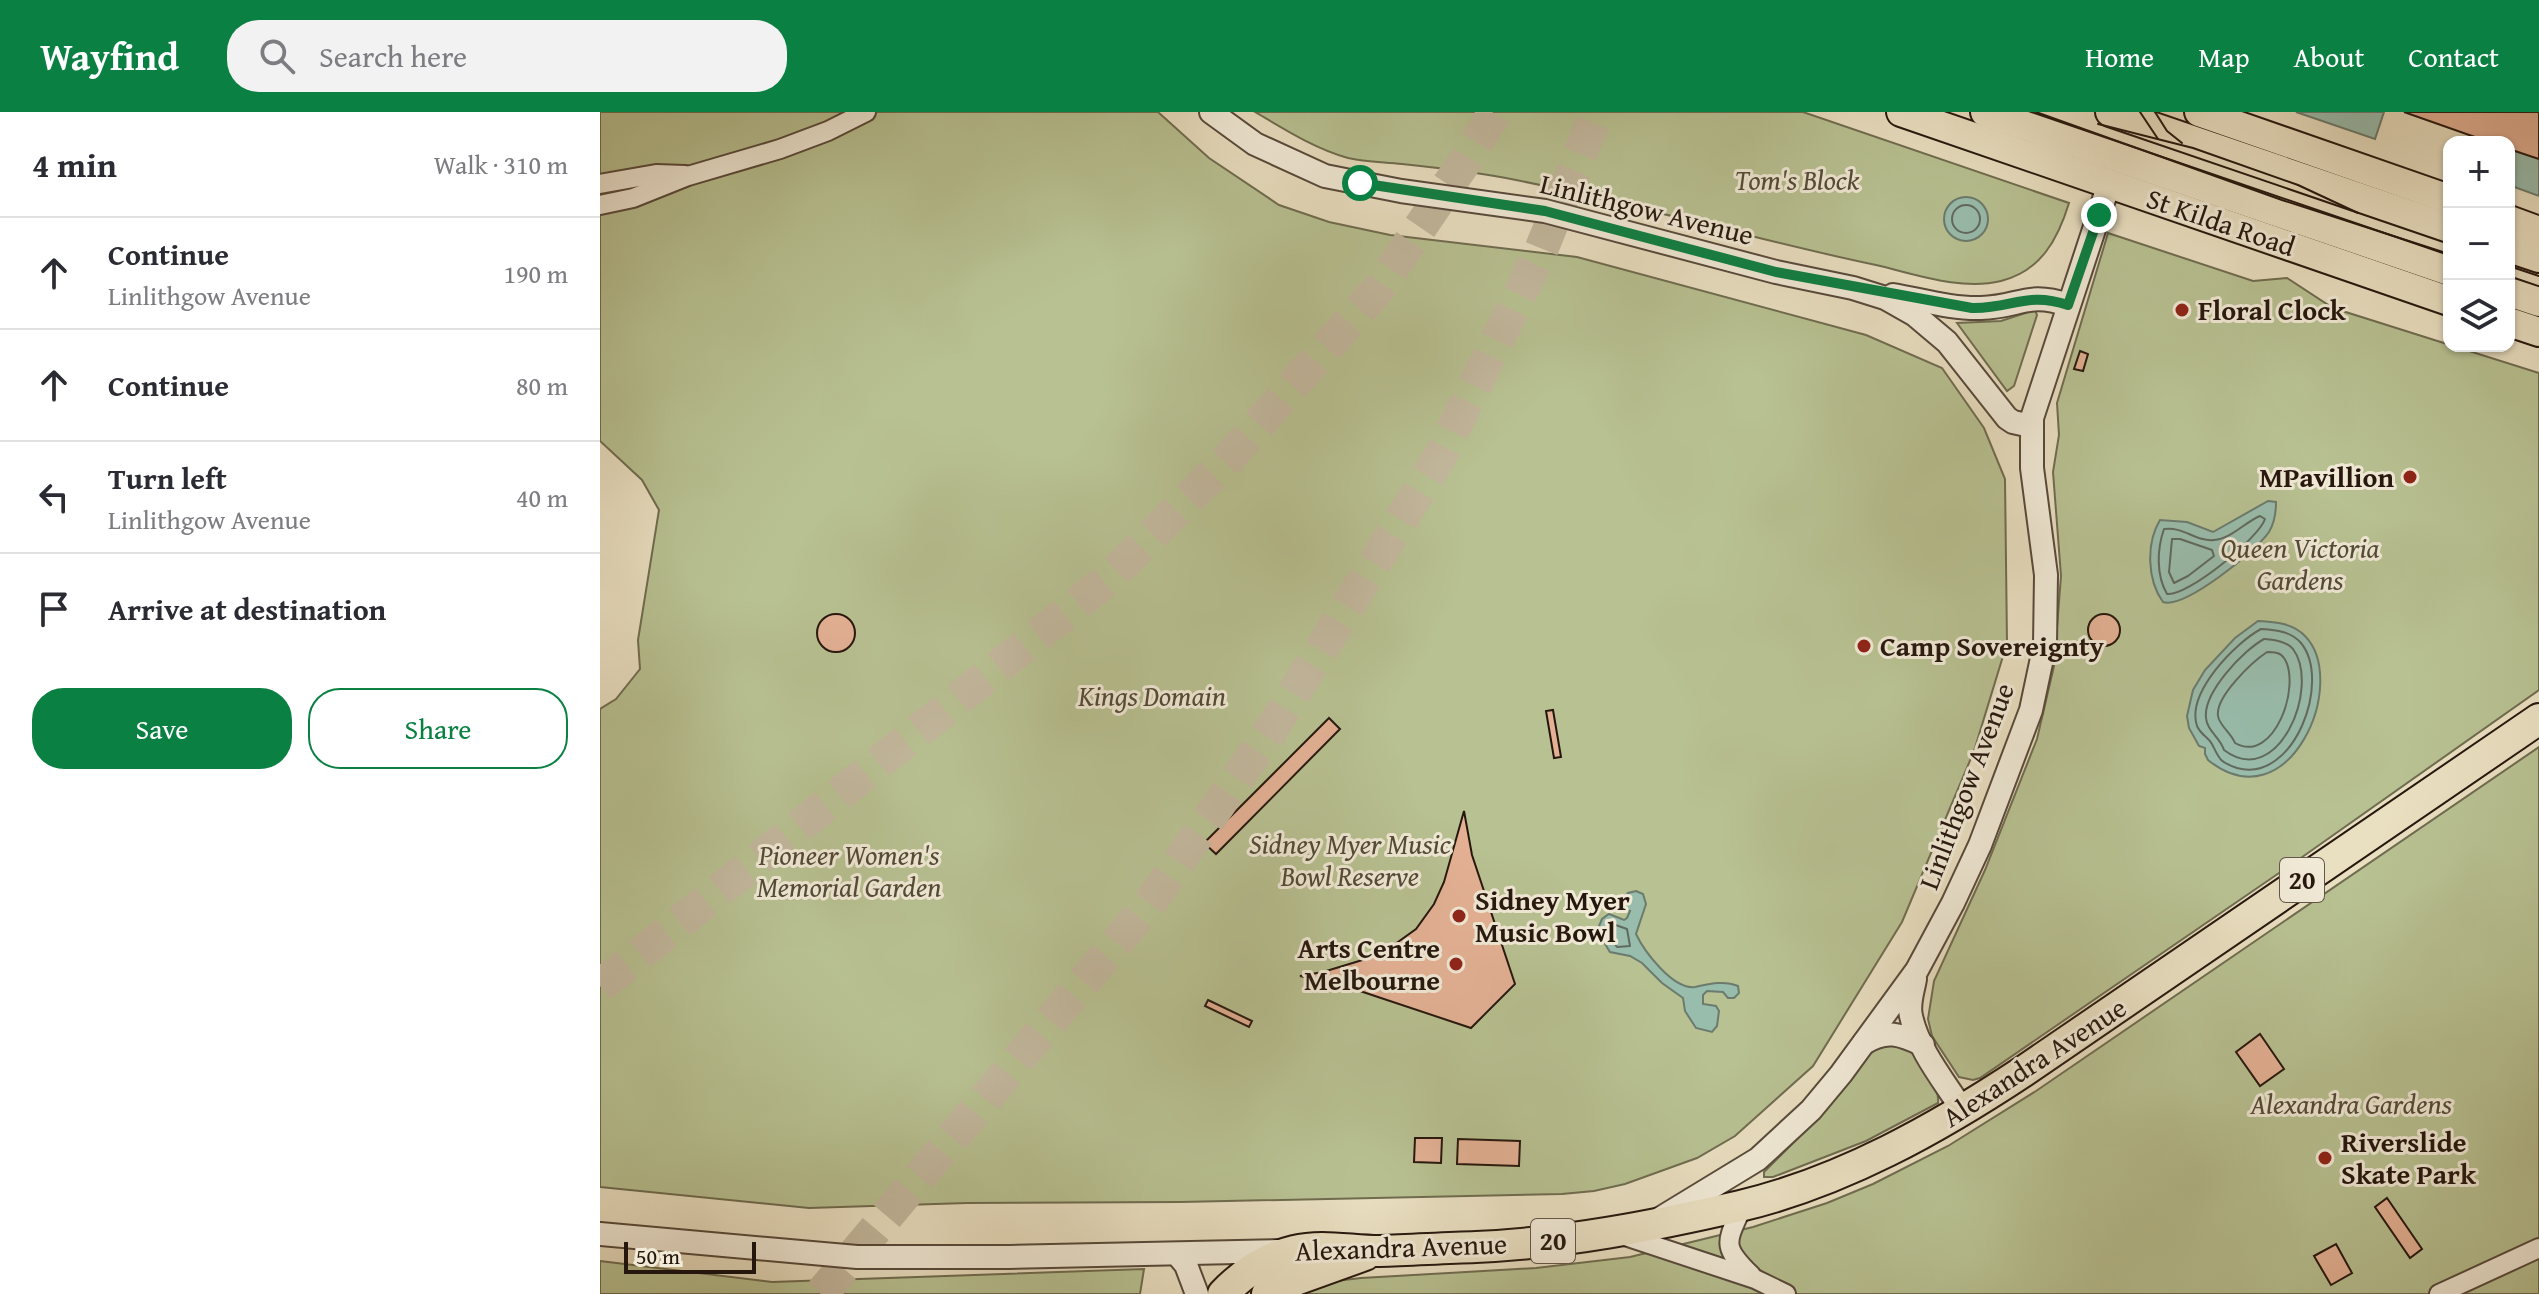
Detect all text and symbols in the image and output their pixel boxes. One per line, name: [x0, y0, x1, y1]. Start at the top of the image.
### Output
search box: [227, 20, 787, 92]
text: Wayfind: [40, 28, 179, 84]
icon: search: [255, 34, 299, 78]
text: Search here: [319, 34, 467, 78]
text: Home: [2085, 36, 2154, 77]
text: Map: [2198, 36, 2250, 77]
text: About: [2294, 36, 2364, 77]
text: Contact: [2408, 36, 2499, 77]
map controls: [2443, 136, 2515, 352]
button: +: [2443, 136, 2515, 208]
text: 4 min: [32, 140, 117, 189]
text: Walk · 310 m: [434, 145, 568, 184]
park label: Tom's Block: [1735, 159, 1860, 200]
street label: Linlithgow Avenue: [1536, 162, 1758, 255]
route start: [1342, 165, 1378, 201]
street label: St Kilda Road: [2141, 177, 2301, 266]
route end: [2081, 197, 2117, 233]
button: −: [2443, 208, 2515, 280]
text: Continue: [108, 232, 229, 276]
icon: ahead: [32, 251, 76, 295]
text: 190 m: [503, 254, 568, 293]
text: Linlithgow Avenue: [108, 276, 311, 315]
button: layers: [2443, 280, 2515, 352]
place label: Floral Clock: [2198, 289, 2347, 330]
marker: Floral Clock: [2173, 301, 2191, 319]
icon: ahead: [32, 363, 76, 407]
text: Continue: [108, 363, 229, 407]
text: 80 m: [516, 366, 568, 405]
text: Turn left: [108, 456, 227, 500]
place label: MPavillion: [2259, 456, 2394, 497]
marker: MPavillion: [2401, 468, 2419, 486]
icon: left: [32, 475, 76, 519]
text: 40 m: [516, 478, 568, 517]
text: Linlithgow Avenue: [108, 500, 311, 539]
park label: Queen Victoria Gardens: [2220, 527, 2380, 600]
icon: arrive: [32, 587, 76, 631]
text: Arrive at destination: [108, 587, 386, 631]
place label: Camp Sovereignty: [1880, 625, 2105, 666]
marker: Camp Sovereignty: [1855, 637, 1873, 655]
park label: Kings Domain: [1077, 675, 1226, 716]
street label: Linlithgow Avenue: [1907, 677, 2024, 895]
button: Save: [32, 688, 292, 769]
button: Share: [308, 688, 568, 769]
park label: Sidney Myer Music Bowl Reserve: [1249, 823, 1452, 896]
park label: Pioneer Women's Memorial Garden: [757, 834, 941, 907]
road number: 20: [2280, 858, 2324, 902]
place label: Sidney Myer Music Bowl: [1475, 879, 1630, 952]
marker: Sidney Myer Music Bowl: [1450, 907, 1468, 925]
place label: Arts Centre Melbourne: [1298, 927, 1440, 1000]
marker: Arts Centre Melbourne: [1447, 955, 1465, 973]
street label: Alexandra Avenue: [1933, 987, 2134, 1137]
park label: Alexandra Gardens: [2249, 1083, 2452, 1124]
place label: Riverslide Skate Park: [2341, 1121, 2477, 1194]
marker: Riverslide Skate Park: [2316, 1149, 2334, 1167]
road number: 20: [1531, 1219, 1575, 1263]
street label: Alexandra Avenue: [1294, 1222, 1508, 1271]
scale bar: [624, 1238, 756, 1274]
text: 50 m: [636, 1240, 680, 1272]

